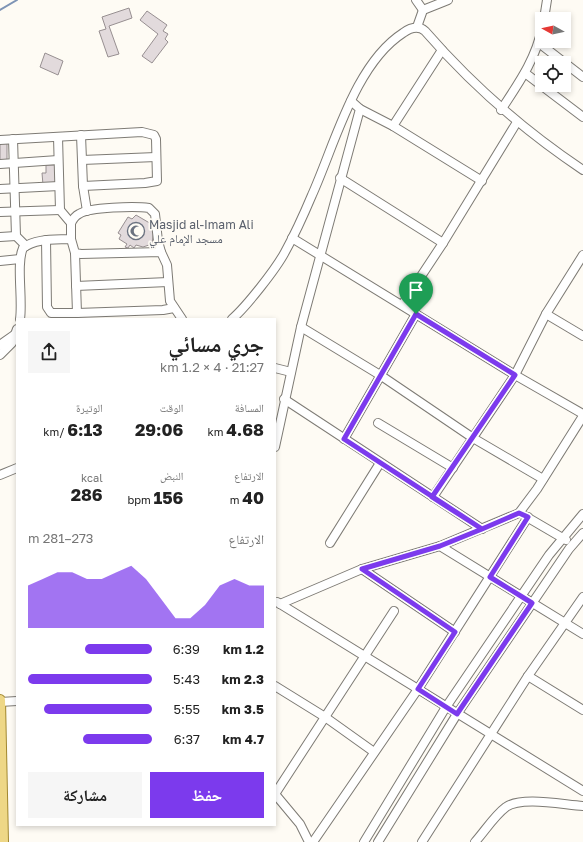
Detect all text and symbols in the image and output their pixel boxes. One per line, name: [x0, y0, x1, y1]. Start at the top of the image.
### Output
north arrow: [535, 12, 571, 48]
map controls: [535, 12, 571, 92]
button: locate: [535, 56, 571, 92]
place label: Masjid al-Imam Ali مسجد الإمام علي: [149, 217, 254, 249]
mosque icon: Masjid al-Imam Ali مسجد الإمام علي: [126, 221, 146, 241]
pin: [399, 273, 433, 314]
icon: arrive: [405, 279, 427, 301]
text: جري مسائي: [168, 330, 264, 357]
button: share: [28, 331, 70, 373]
text: 21:27 · 4 × 1.2 km: [160, 359, 264, 375]
text: الوتيرة: [76, 401, 103, 414]
text: الوقت: [160, 401, 183, 414]
text: المسافة: [235, 401, 264, 414]
text: 6:13: [67, 419, 103, 440]
text: 29:06: [135, 419, 183, 440]
text: 4.68: [226, 419, 264, 440]
text: /km: [43, 425, 67, 438]
text: km: [208, 425, 226, 438]
text: النبض: [160, 469, 183, 482]
text: الارتفاع: [234, 469, 264, 482]
text: kcal: [81, 471, 103, 484]
text: 286: [71, 484, 103, 505]
text: 156: [153, 487, 183, 508]
text: 40: [242, 487, 264, 508]
text: bpm: [127, 493, 153, 506]
text: m: [230, 493, 242, 506]
text: 273–281 m: [28, 530, 93, 546]
text: الارتفاع: [229, 531, 264, 547]
text: 6:39: [173, 641, 200, 657]
text: 1.2 km: [223, 641, 264, 657]
text: 5:43: [173, 671, 200, 687]
text: 2.3 km: [222, 671, 264, 687]
text: 5:55: [173, 701, 200, 717]
text: 3.5 km: [222, 701, 264, 717]
text: 6:37: [174, 731, 200, 747]
text: 4.7 km: [222, 731, 264, 747]
button: مشاركة: [28, 772, 142, 818]
button: حفظ: [150, 772, 264, 818]

